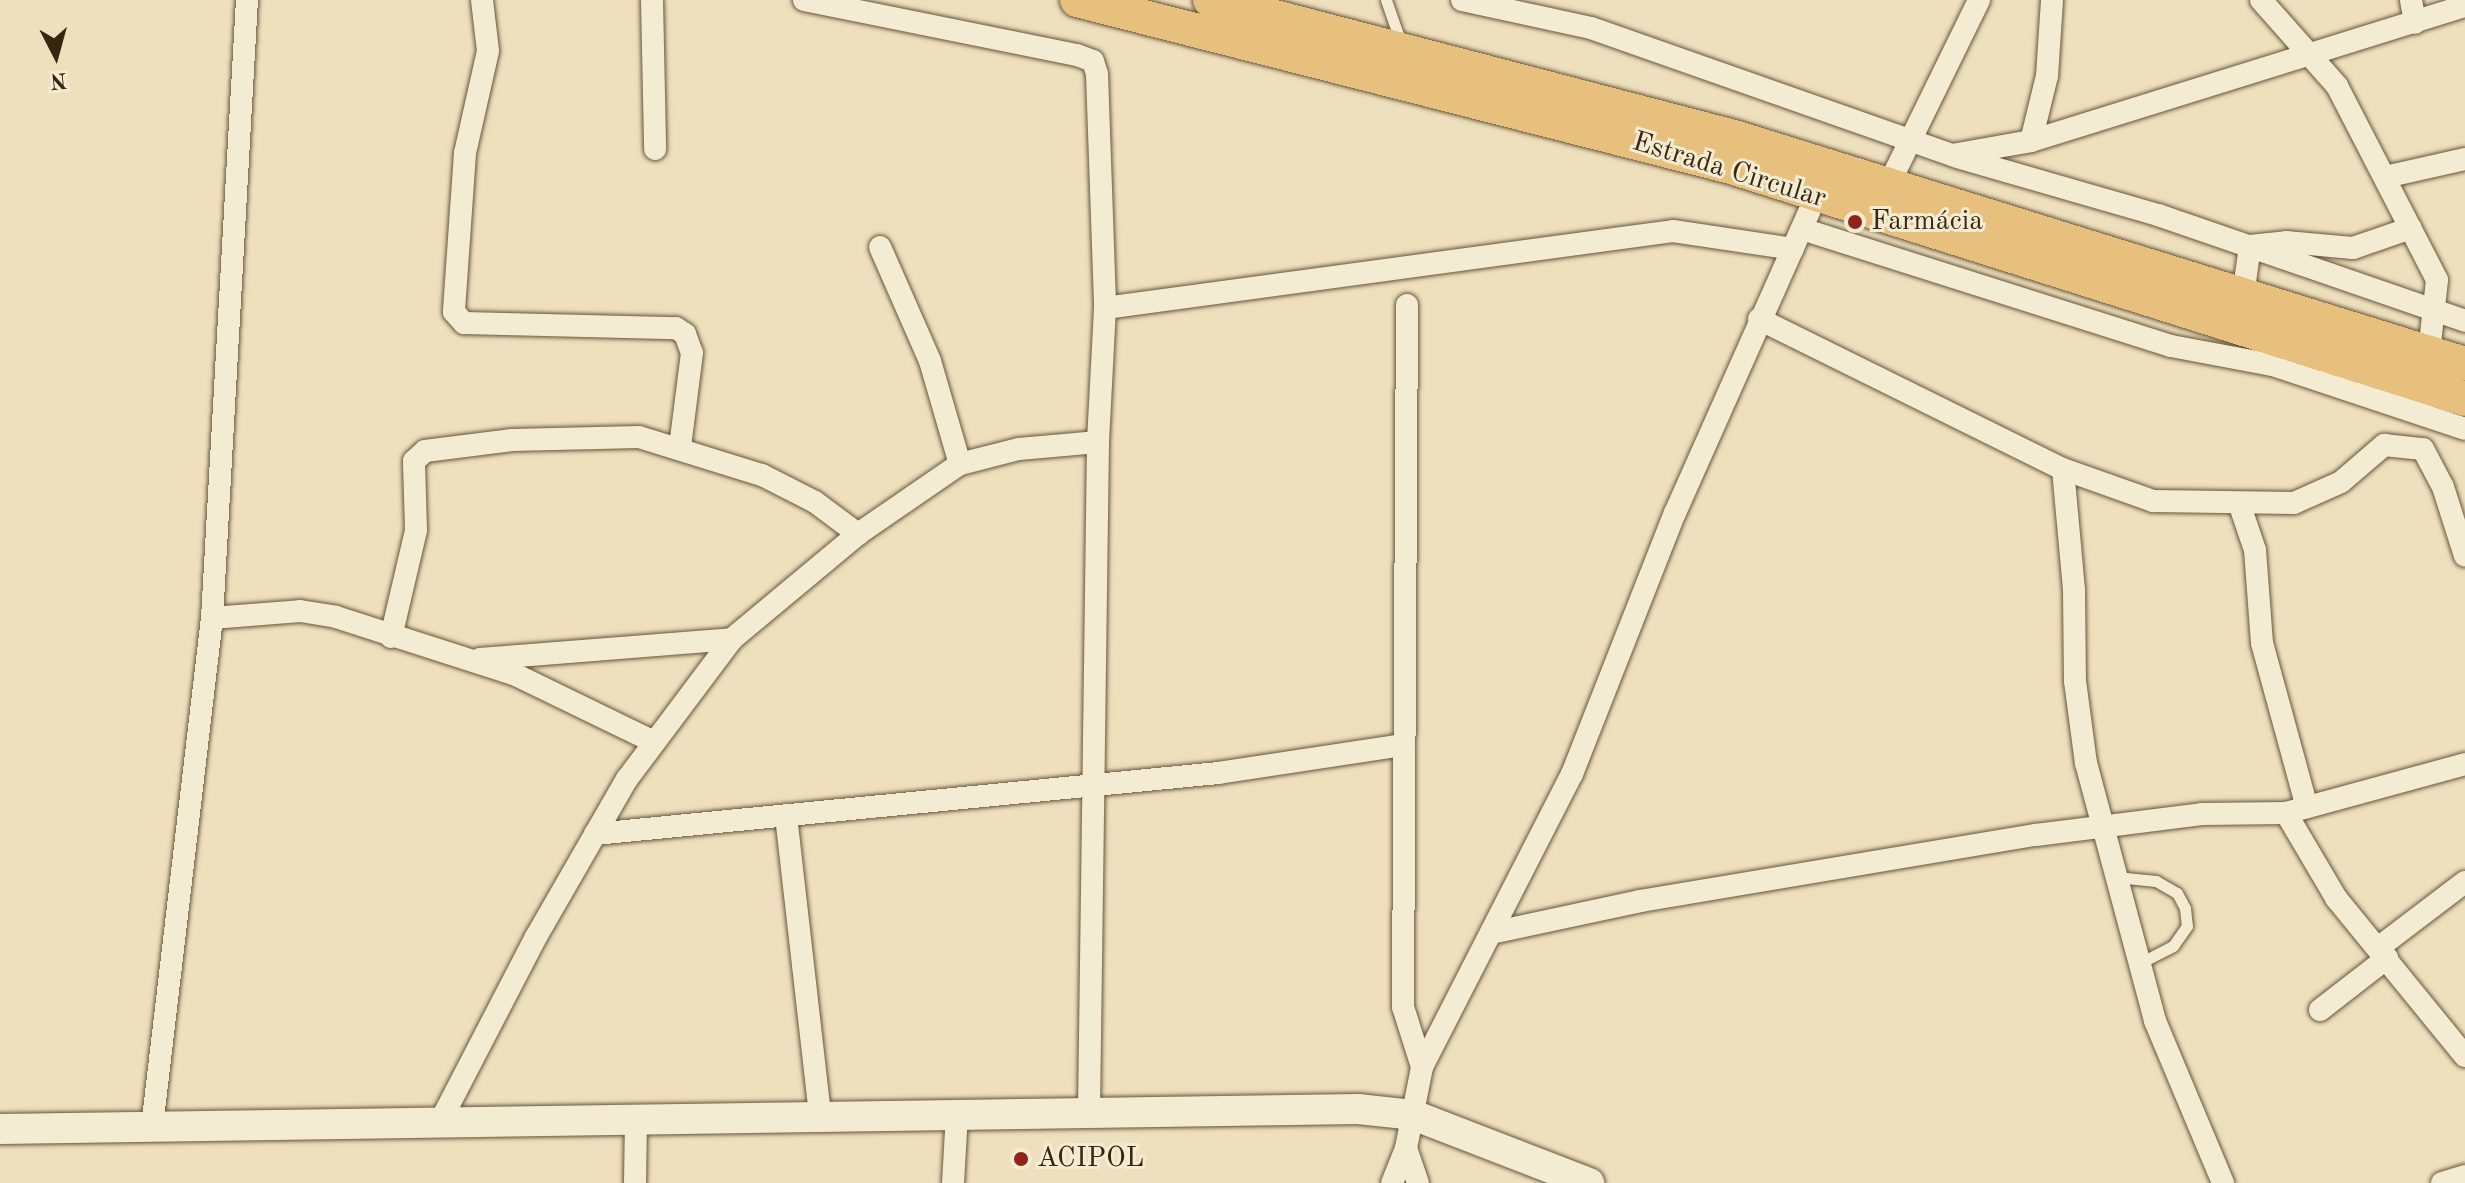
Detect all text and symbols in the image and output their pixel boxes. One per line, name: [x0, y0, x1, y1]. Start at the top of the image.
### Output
north arrow: [16, 16, 96, 96]
text: N: [49, 68, 68, 92]
street label: Estrada Circular: [1628, 126, 1830, 216]
place label: Farmácia: [1871, 205, 1983, 239]
marker: Farmácia: [1846, 213, 1864, 231]
place label: ACIPOL: [1037, 1142, 1144, 1176]
marker: ACIPOL: [1012, 1150, 1030, 1168]

